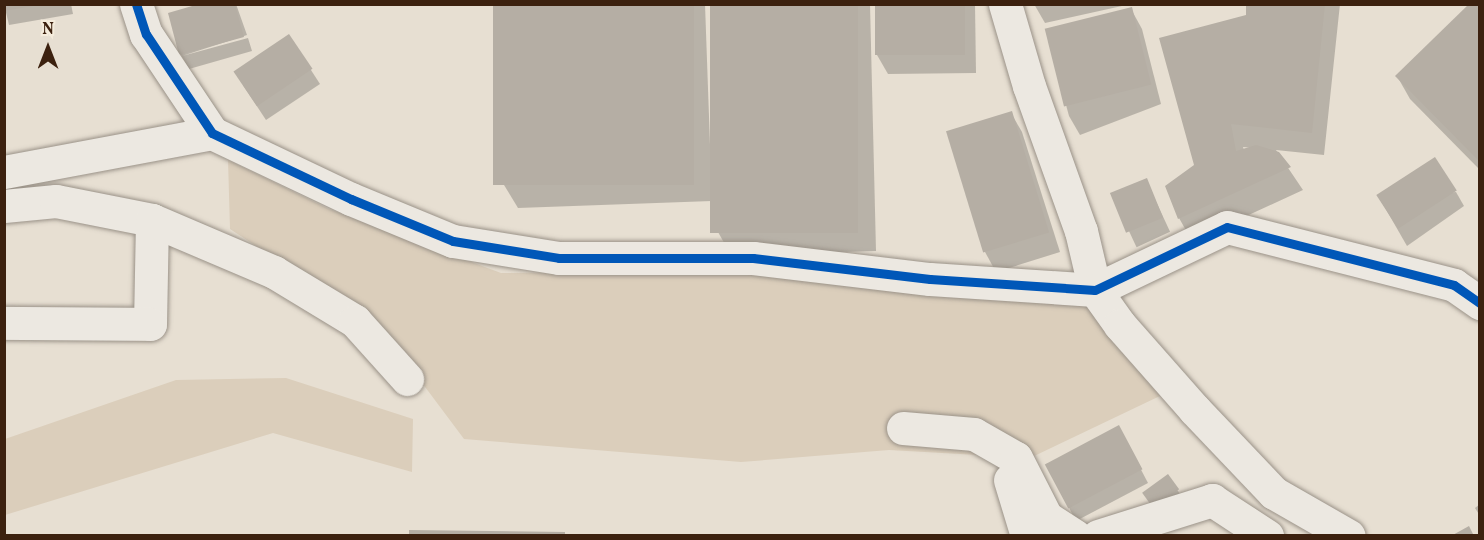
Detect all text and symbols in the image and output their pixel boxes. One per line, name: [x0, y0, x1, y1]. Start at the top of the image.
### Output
north arrow: [18, 18, 78, 78]
text: N: [42, 19, 54, 41]

